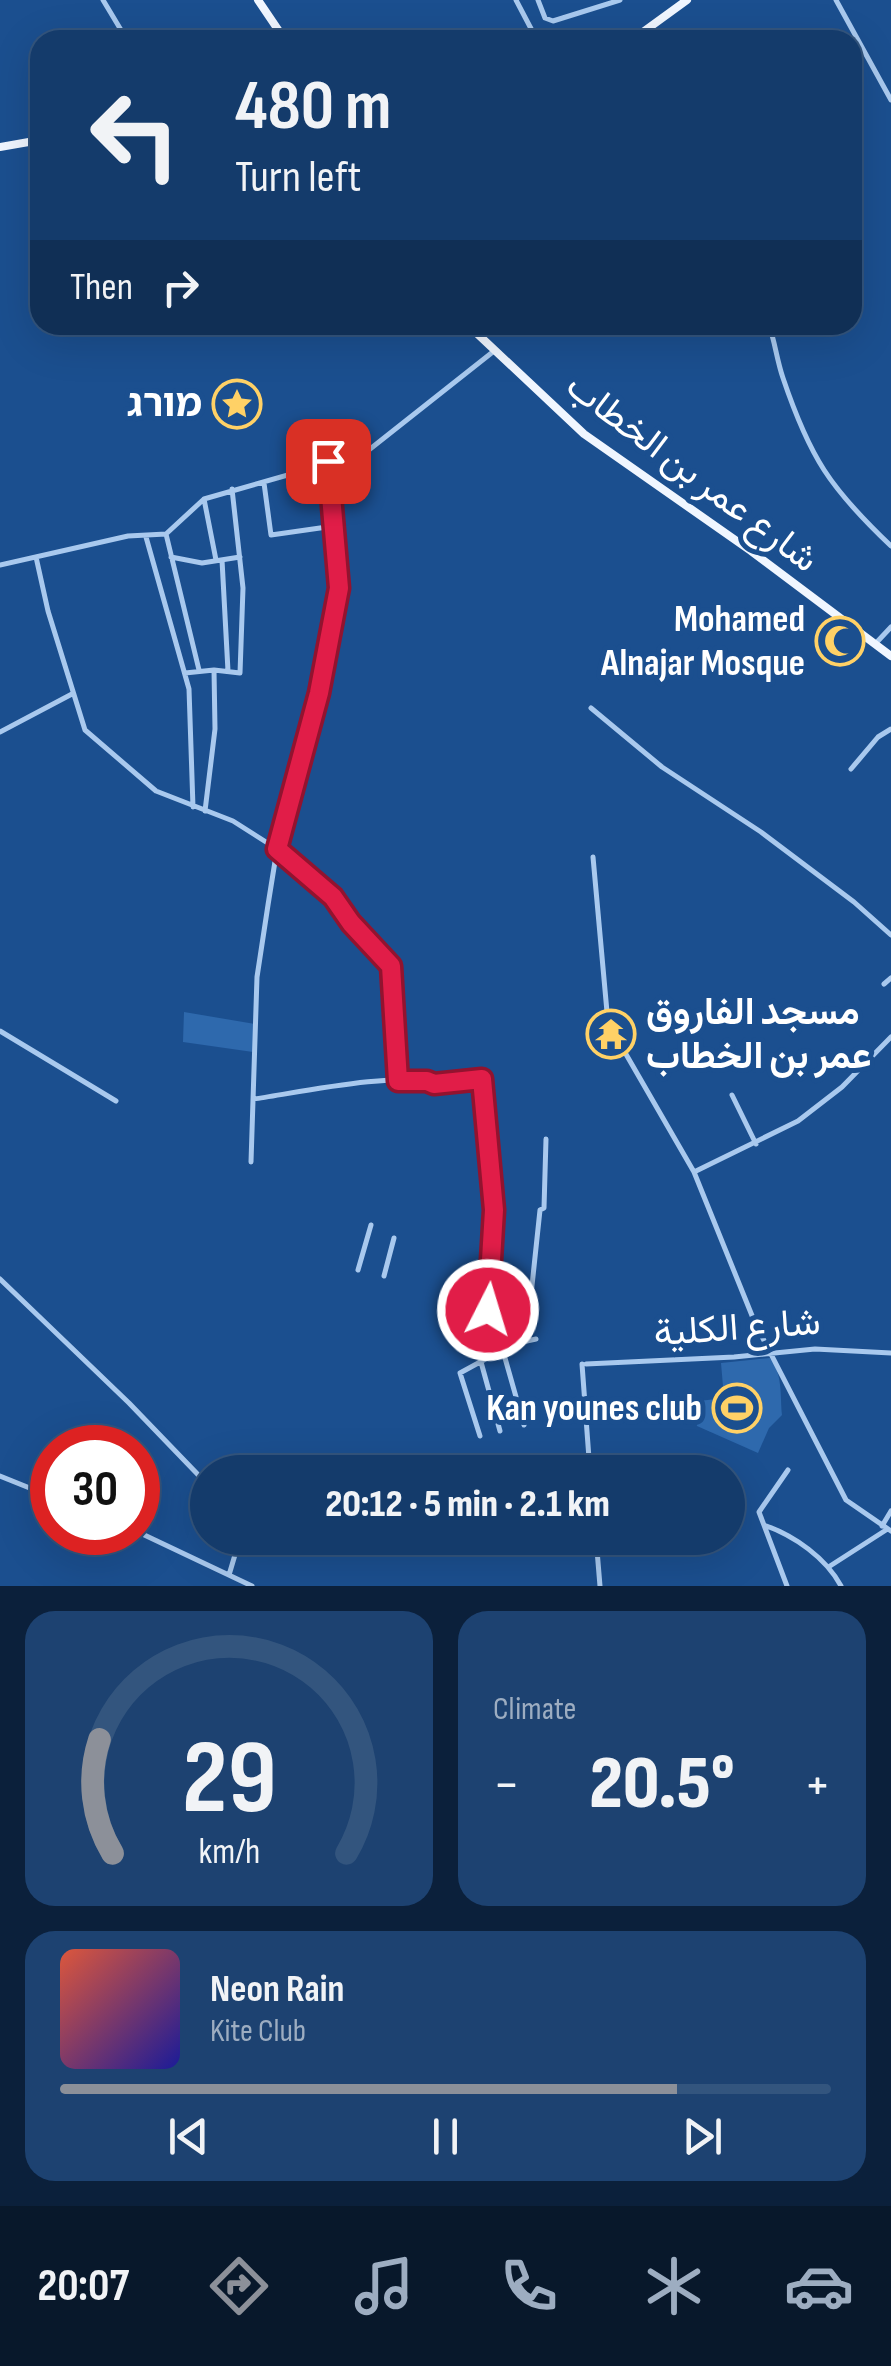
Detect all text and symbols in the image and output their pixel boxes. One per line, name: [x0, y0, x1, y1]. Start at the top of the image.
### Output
text: 480 m: [235, 65, 391, 149]
icon: left: [70, 70, 200, 200]
text: Turn left: [235, 150, 361, 205]
icon: right: [153, 260, 208, 315]
text: Then: [70, 265, 133, 310]
street label: شارع عمر بن الخطاب: [556, 364, 827, 584]
place icon: מורג: [211, 378, 263, 430]
place label: מורג: [127, 382, 202, 427]
pin: [286, 419, 371, 504]
icon: arrive: [301, 434, 356, 489]
place label: Mohamed Alnajar Mosque: [600, 597, 805, 686]
mosque icon: Mohamed Alnajar Mosque: [814, 615, 866, 667]
place label: مسجد الفاروق عمر بن الخطاب: [646, 990, 872, 1079]
temple icon: مسجد الفاروق عمر بن الخطاب: [585, 1008, 637, 1060]
position arrow: [436, 1258, 540, 1362]
street label: شارع الكلية: [652, 1300, 822, 1358]
sports icon: Kan younes club: [711, 1382, 763, 1434]
place label: Kan younes club: [486, 1386, 702, 1431]
speed limit sign: 30: [30, 1425, 160, 1555]
text: 20:12 · 5 min · 2.1 km: [325, 1482, 610, 1527]
text: Climate: [493, 1690, 576, 1729]
text: 29: [182, 1717, 276, 1842]
text: 20.5°: [589, 1739, 735, 1830]
text: −: [493, 1752, 520, 1819]
text: +: [804, 1752, 831, 1819]
text: km/h: [198, 1831, 260, 1874]
text: Neon Rain: [210, 1967, 344, 2012]
text: Kite Club: [210, 2012, 306, 2051]
icon: previous: [161, 2109, 216, 2164]
icon: pause: [418, 2109, 473, 2164]
icon: next: [675, 2109, 730, 2164]
icon: directions: [204, 2251, 274, 2321]
icon: music: [349, 2251, 419, 2321]
icon: phone: [494, 2251, 564, 2321]
icon: climate: [639, 2251, 709, 2321]
icon: car: [784, 2251, 854, 2321]
text: 20:07: [37, 2259, 129, 2314]

